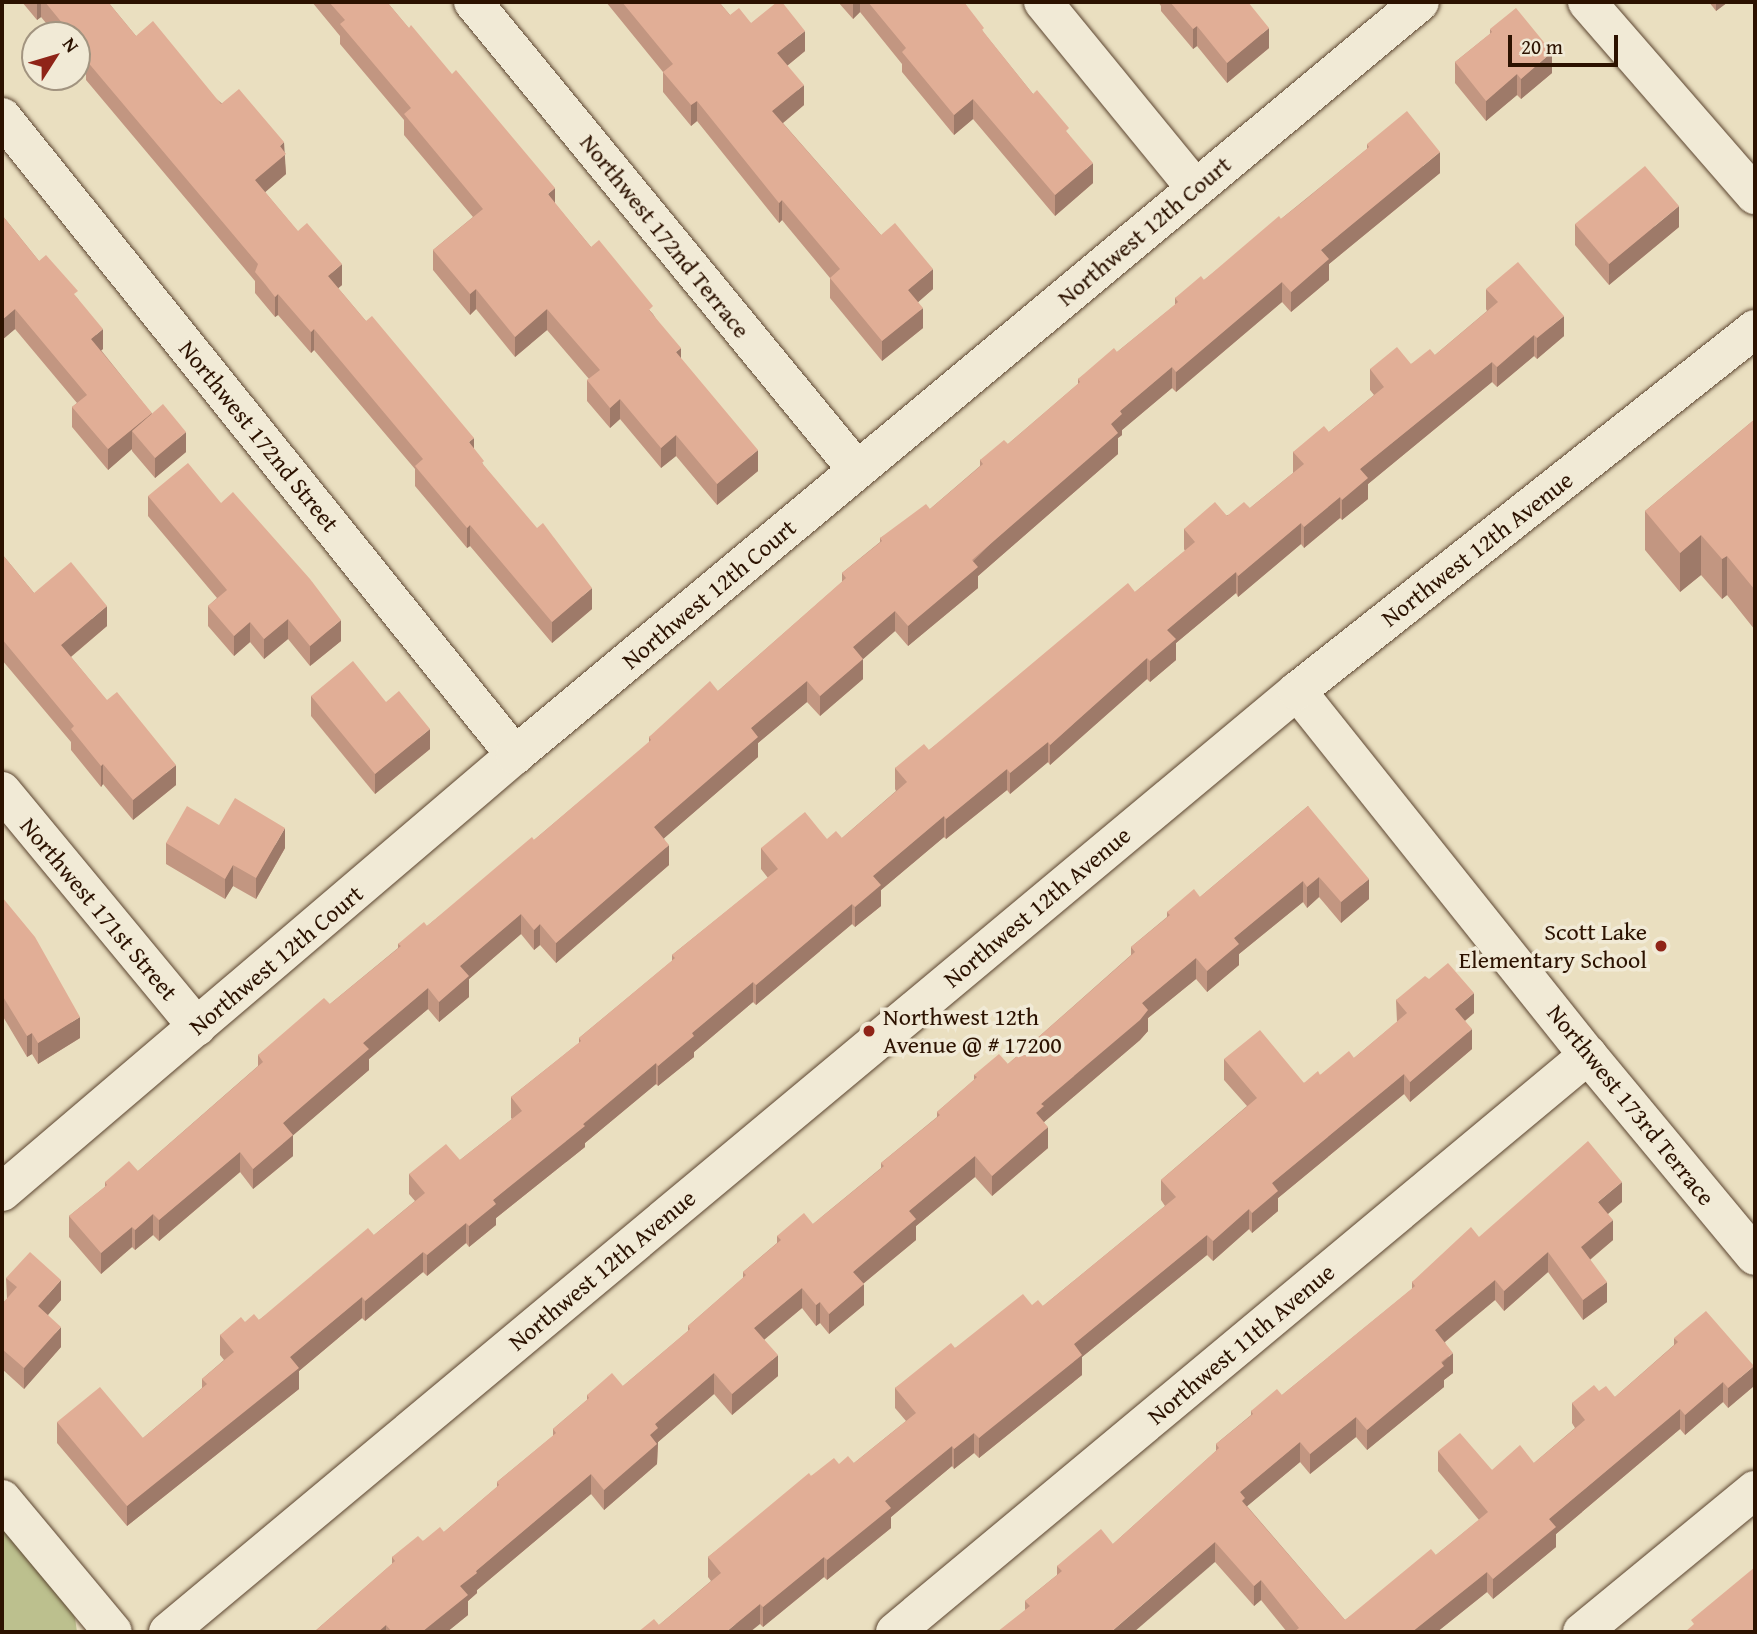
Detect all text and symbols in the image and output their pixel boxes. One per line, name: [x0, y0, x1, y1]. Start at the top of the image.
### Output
north arrow: [21, 21, 91, 91]
scale bar: [1512, 21, 1622, 65]
text: N: [56, 31, 86, 58]
text: 20 m: [1521, 31, 1563, 62]
street label: Northwest 172nd Terrace: [574, 128, 756, 344]
street label: Northwest 12th Court: [1051, 150, 1237, 312]
street label: Northwest 172nd Street: [173, 335, 345, 537]
street label: Northwest 12th Avenue: [1376, 465, 1578, 633]
street label: Northwest 12th Court: [616, 513, 802, 675]
street label: Northwest 171st Street: [14, 812, 184, 1006]
street label: Northwest 12th Avenue: [938, 820, 1136, 994]
street label: Northwest 12th Court: [183, 879, 369, 1041]
place label: Scott Lake Elementary School: [1459, 918, 1647, 974]
marker: Scott Lake Elementary School: [1653, 938, 1669, 954]
street label: Northwest 173rd Terrace: [1541, 999, 1721, 1211]
place label: Northwest 12th Avenue @ # 17200: [883, 1003, 1062, 1059]
marker: Northwest 12th Avenue @ # 17200: [861, 1023, 877, 1039]
street label: Northwest 12th Avenue: [503, 1183, 701, 1357]
street label: Northwest 11th Avenue: [1142, 1257, 1340, 1431]

